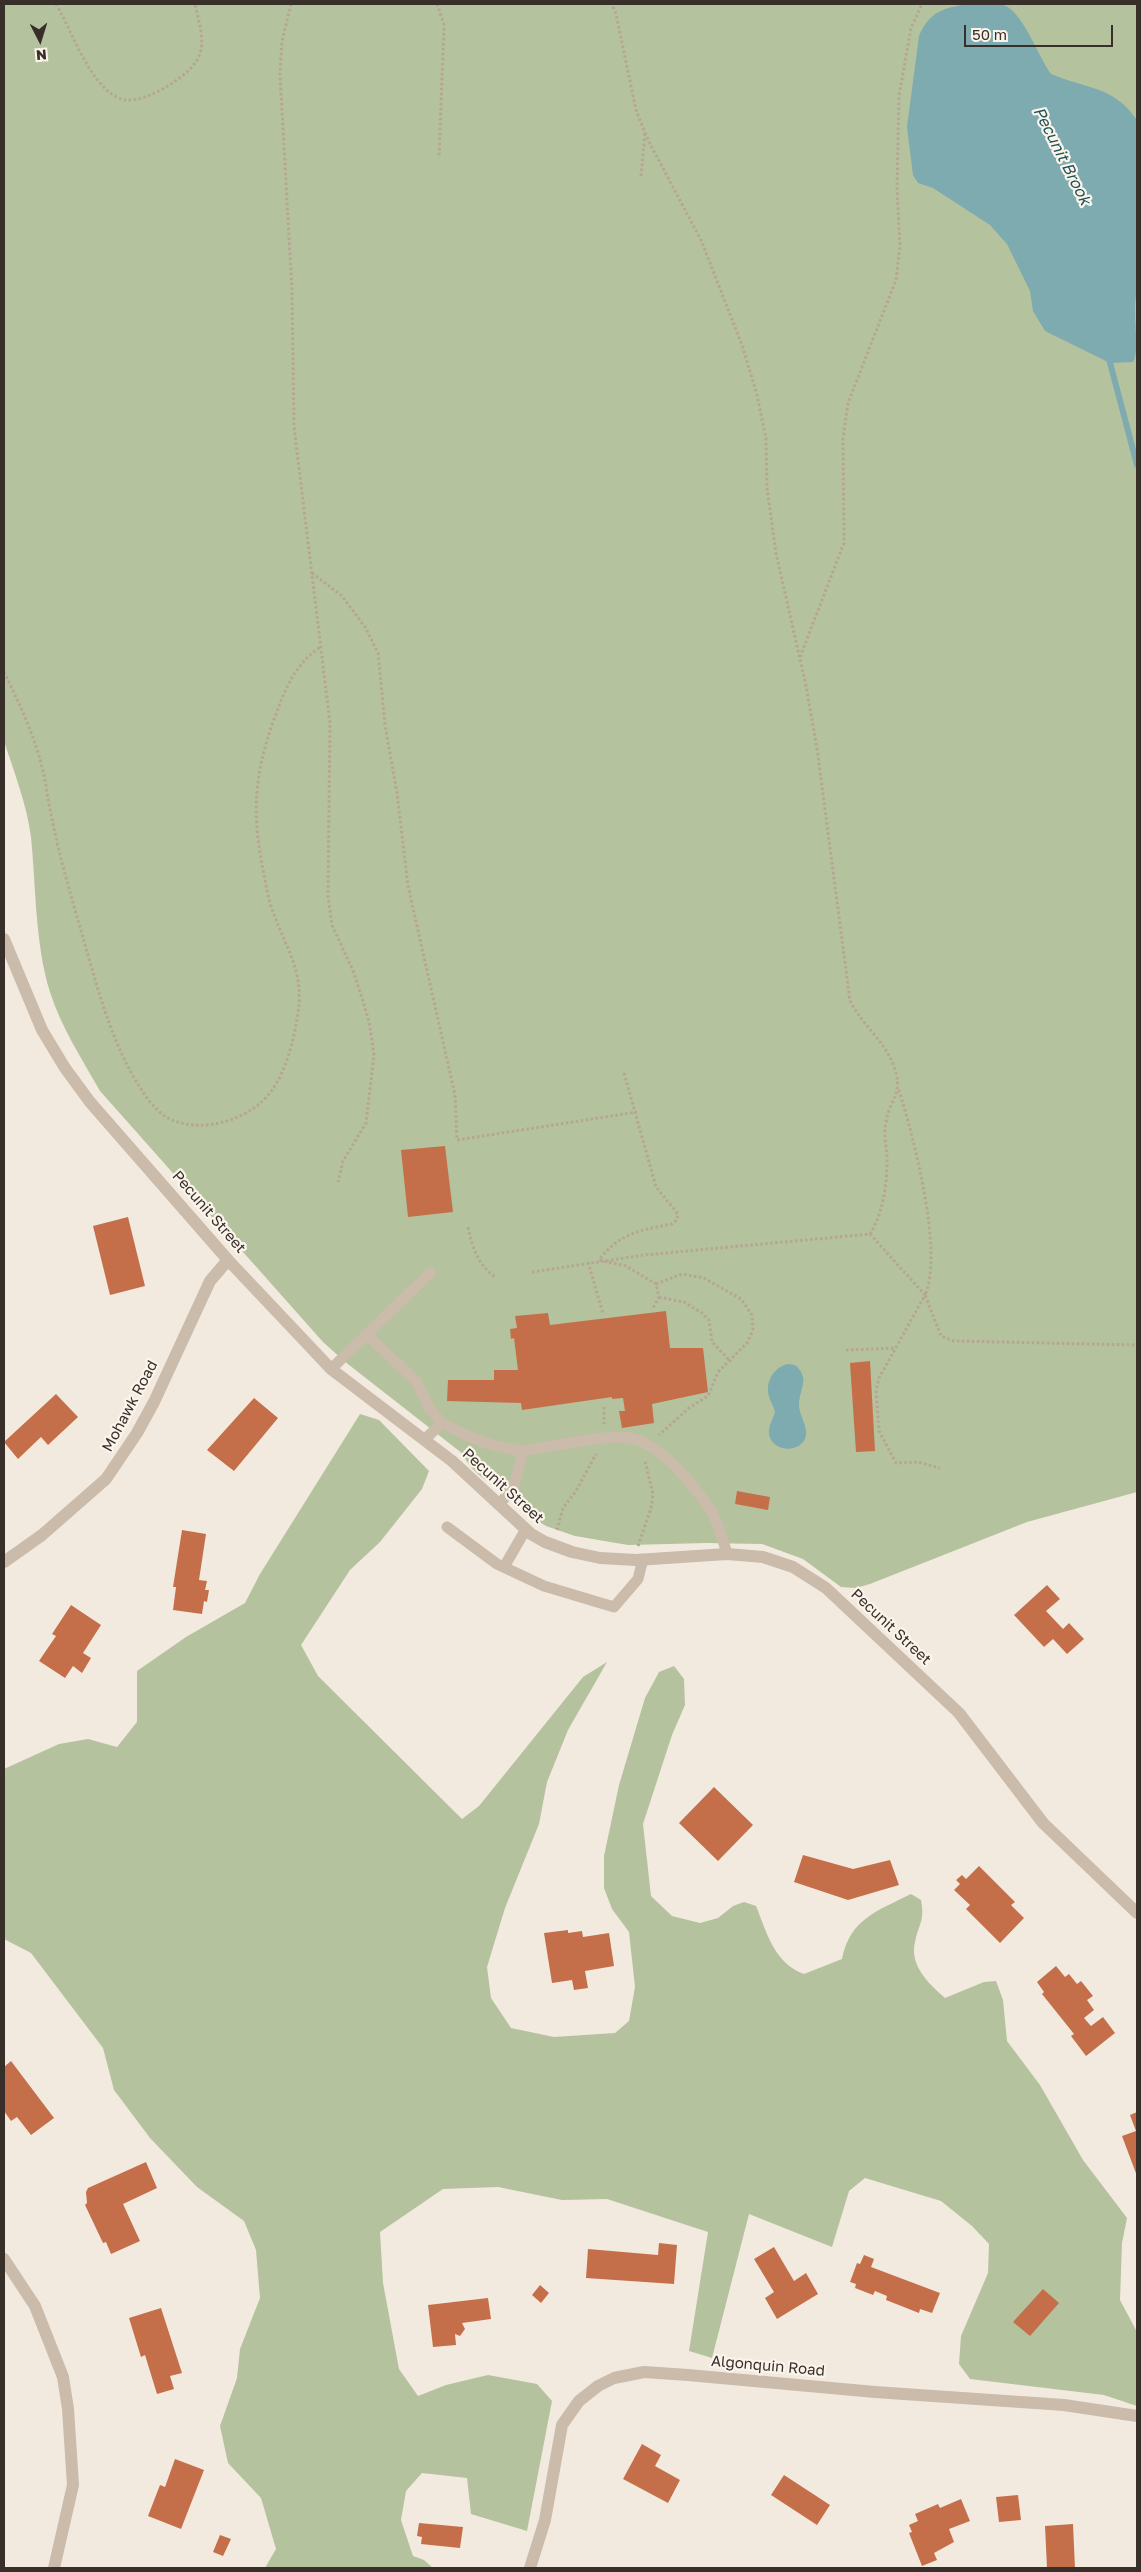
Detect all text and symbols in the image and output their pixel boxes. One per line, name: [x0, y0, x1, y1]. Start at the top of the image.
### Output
north arrow: [15, 15, 65, 65]
scale bar: [966, 15, 1115, 47]
text: 50 m: [972, 25, 1007, 43]
text: N: [35, 47, 47, 64]
water label: Pecunit Brook: [1029, 104, 1095, 208]
street label: Pecunit Street: [168, 1167, 250, 1257]
street label: Mohawk Road: [98, 1357, 162, 1455]
street label: Pecunit Street: [459, 1445, 547, 1527]
street label: Pecunit Street: [847, 1585, 935, 1669]
street label: Algonquin Road: [710, 2352, 826, 2380]

